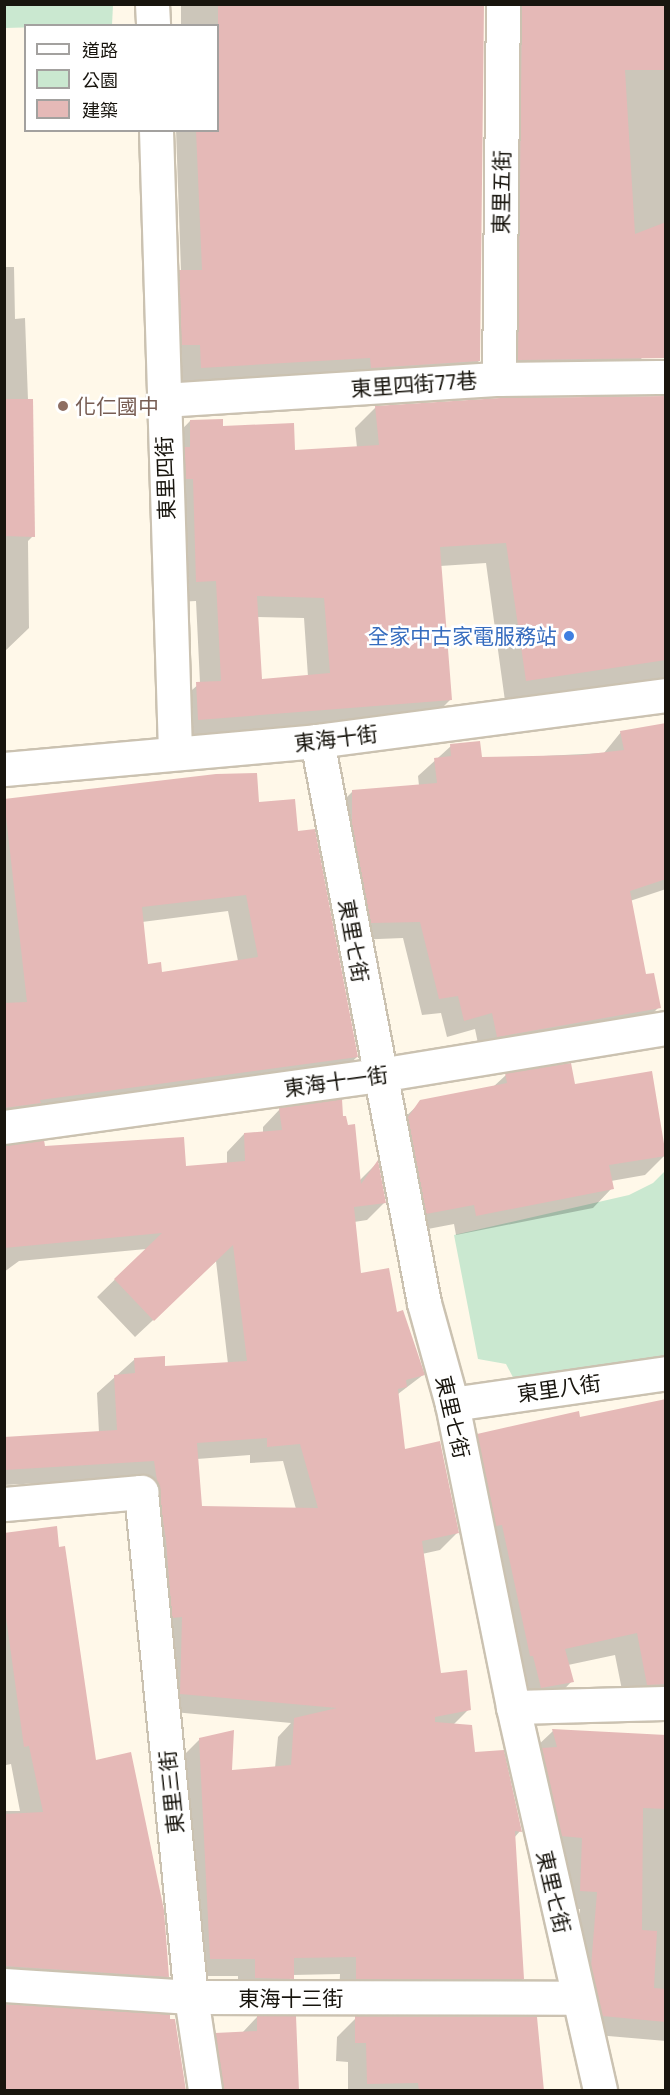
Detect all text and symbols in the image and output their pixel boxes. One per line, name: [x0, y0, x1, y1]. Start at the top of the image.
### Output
legend: [24, 24, 219, 132]
text: 道路: [82, 39, 118, 61]
text: 公園: [82, 69, 118, 91]
text: 建築: [82, 99, 118, 121]
street label: 東里五街: [488, 150, 514, 234]
street label: 東里四街77巷: [350, 367, 478, 401]
place label: 化仁國中: [75, 393, 159, 419]
marker: 化仁國中: [56, 399, 70, 413]
street label: 東里四街: [151, 436, 179, 520]
place label: 全家中古家電服務站: [368, 623, 557, 649]
marker: 全家中古家電服務站: [562, 629, 576, 643]
street label: 東海十街: [293, 720, 379, 756]
street label: 東里七街: [334, 897, 374, 985]
street label: 東海十一街: [282, 1061, 390, 1101]
street label: 東里八街: [516, 1370, 602, 1406]
street label: 東里七街: [431, 1373, 475, 1461]
street label: 東里三街: [154, 1749, 188, 1835]
street label: 東里七街: [532, 1848, 576, 1936]
street label: 東海十三街: [239, 1985, 343, 2011]

